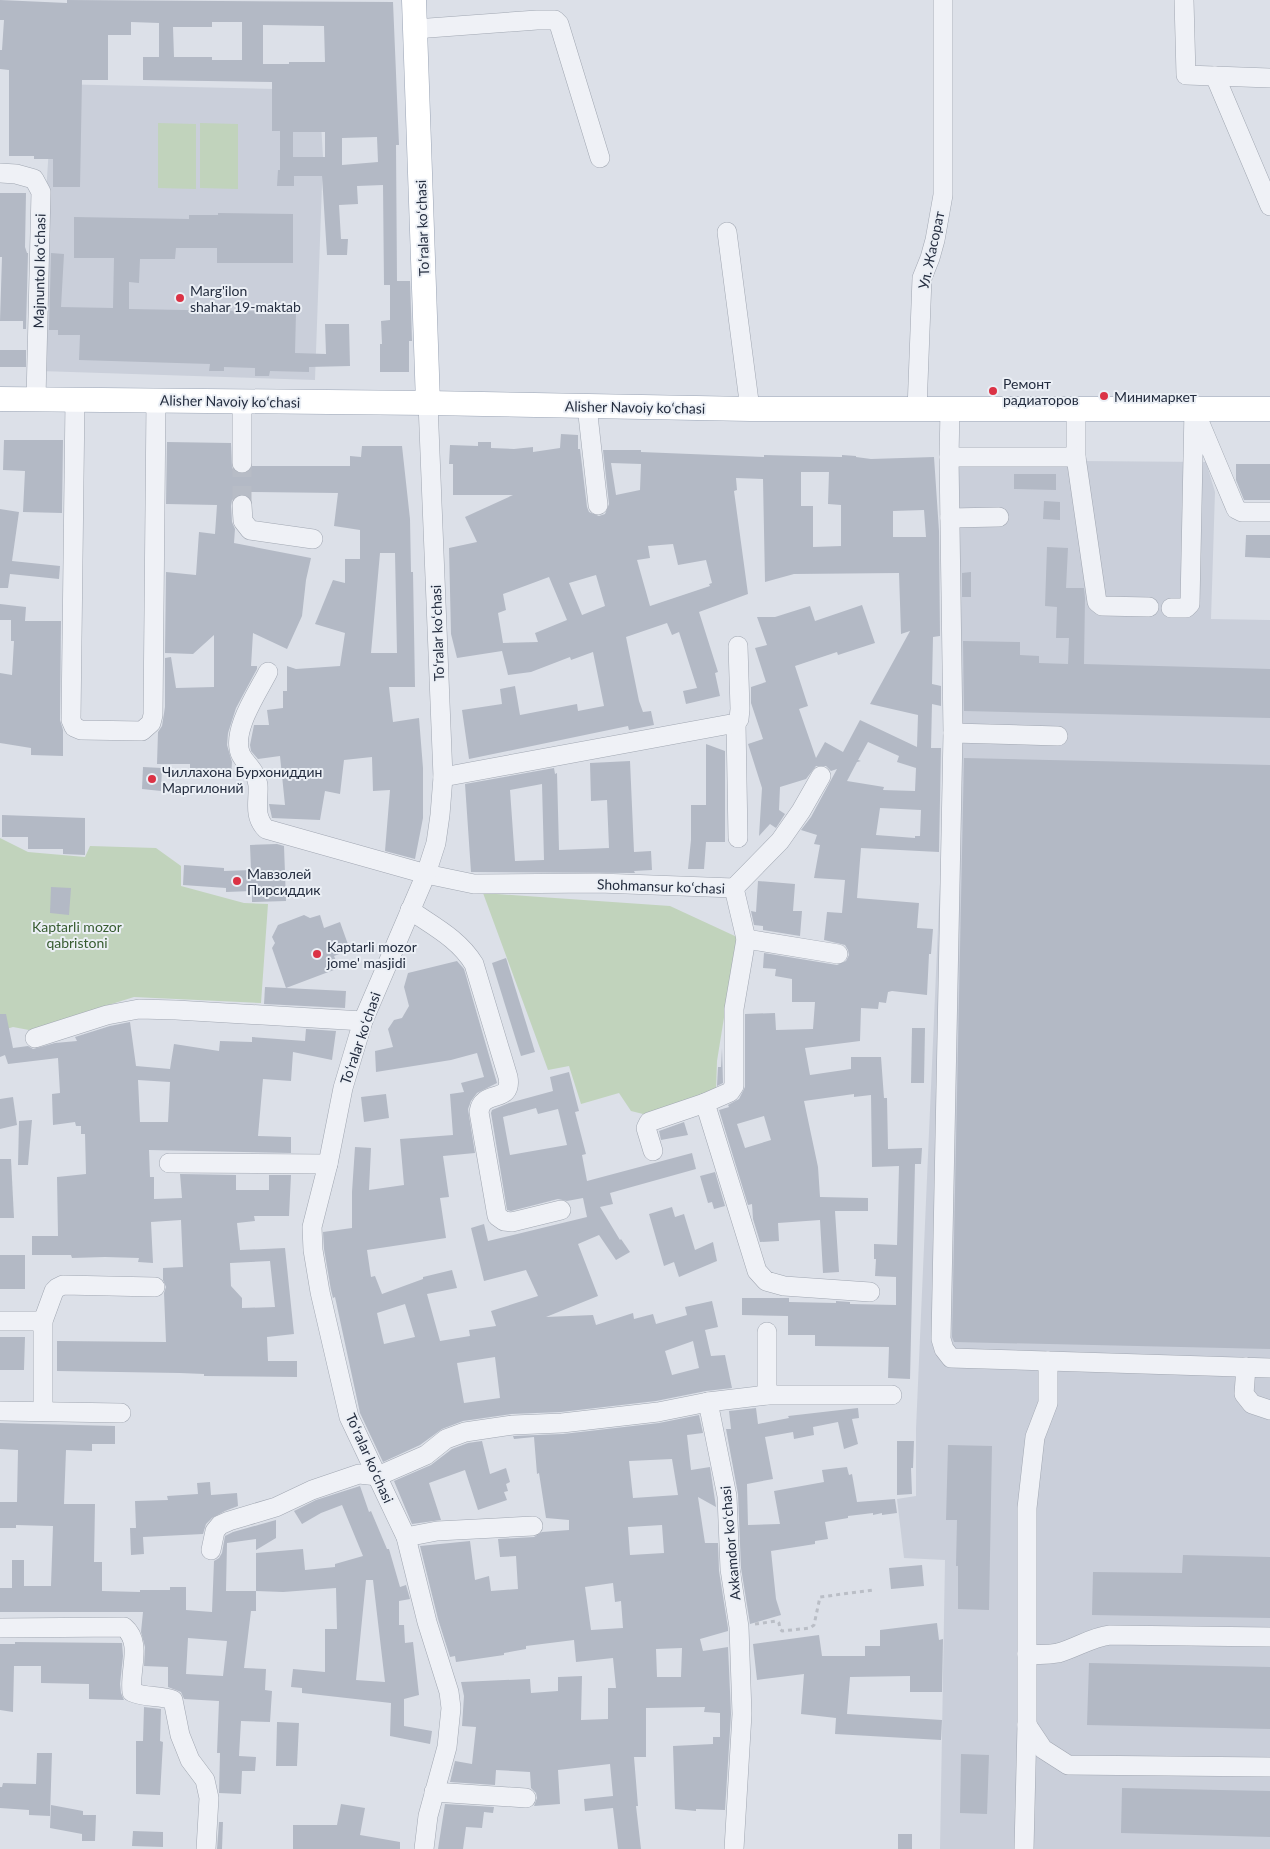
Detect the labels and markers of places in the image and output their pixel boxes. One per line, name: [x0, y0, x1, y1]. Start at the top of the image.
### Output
place label: Marg'ilon shahar 19-maktab: [190, 282, 301, 315]
marker: Marg'ilon shahar 19-maktab: [174, 292, 186, 304]
place label: Ремонт радиаторов: [1003, 375, 1079, 408]
marker: Ремонт радиаторов: [987, 385, 999, 397]
place label: Минимаркет: [1114, 388, 1197, 405]
marker: Минимаркет: [1098, 390, 1110, 402]
place label: Чиллахона Бурхониддин Маргилоний: [162, 763, 322, 796]
marker: Чиллахона Бурхониддин Маргилоний: [146, 773, 158, 785]
place label: Мавзолей Пирсиддик: [247, 865, 321, 898]
marker: Мавзолей Пирсиддик: [231, 875, 243, 887]
place label: Kaptarli mozor jome' masjidi: [326, 938, 417, 971]
marker: Kaptarli mozor jome' masjidi: [311, 948, 323, 960]

